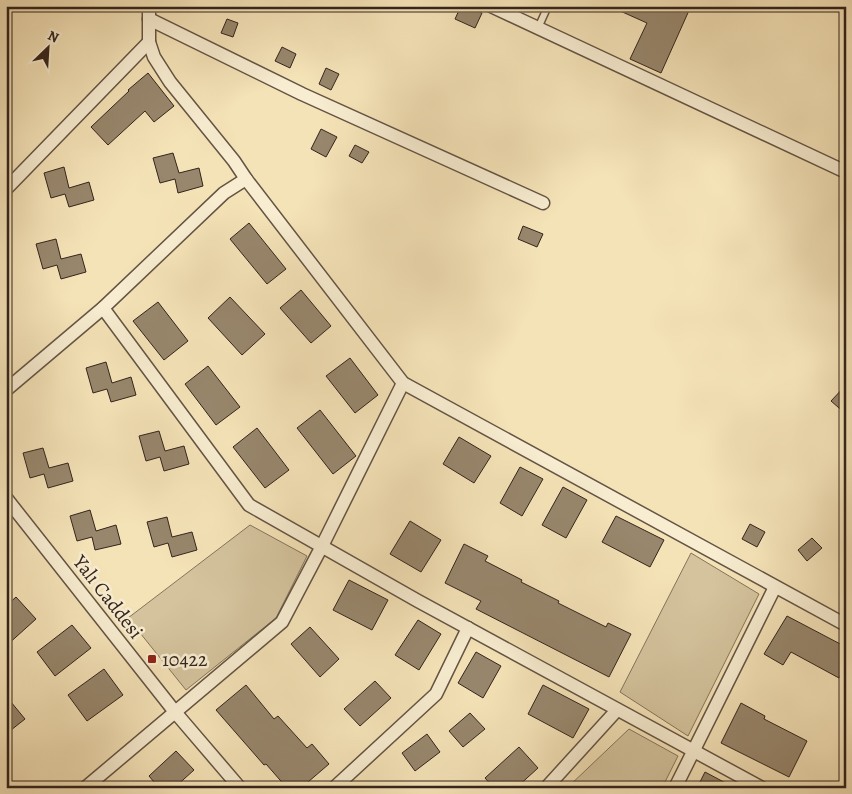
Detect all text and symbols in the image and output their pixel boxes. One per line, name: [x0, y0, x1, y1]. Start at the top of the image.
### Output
north arrow: [22, 22, 72, 72]
text: N: [45, 26, 62, 47]
street label: Yalı Caddesi: [66, 549, 149, 644]
place label: 10422: [162, 646, 208, 673]
marker: 10422: [146, 653, 158, 665]

